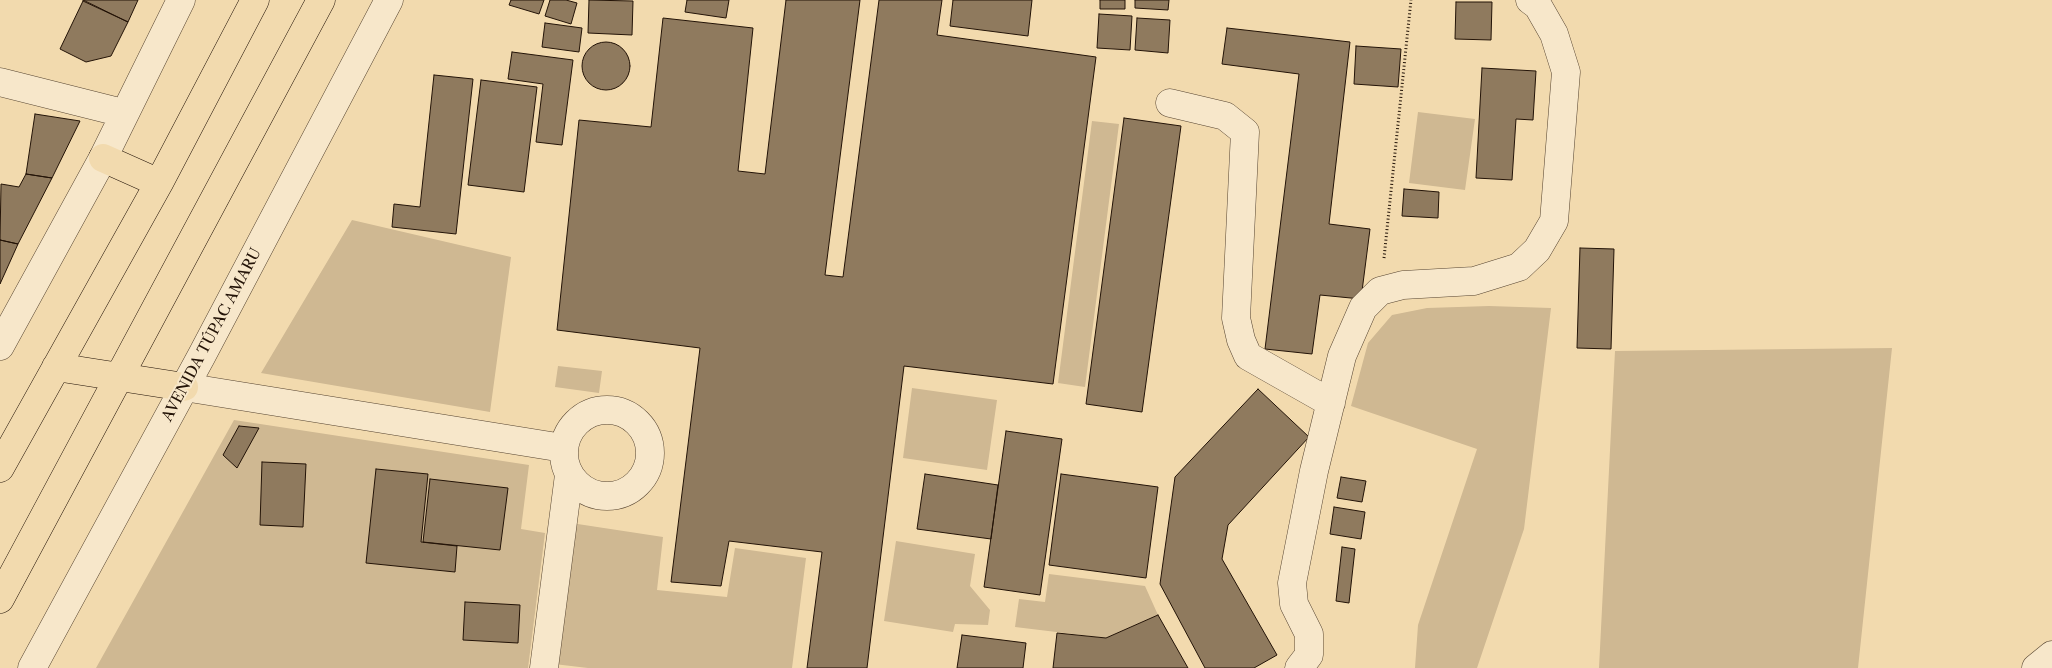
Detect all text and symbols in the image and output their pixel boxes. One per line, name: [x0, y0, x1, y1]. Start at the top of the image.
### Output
street label: AVENIDA TÚPAC AMARU: [159, 245, 265, 425]

